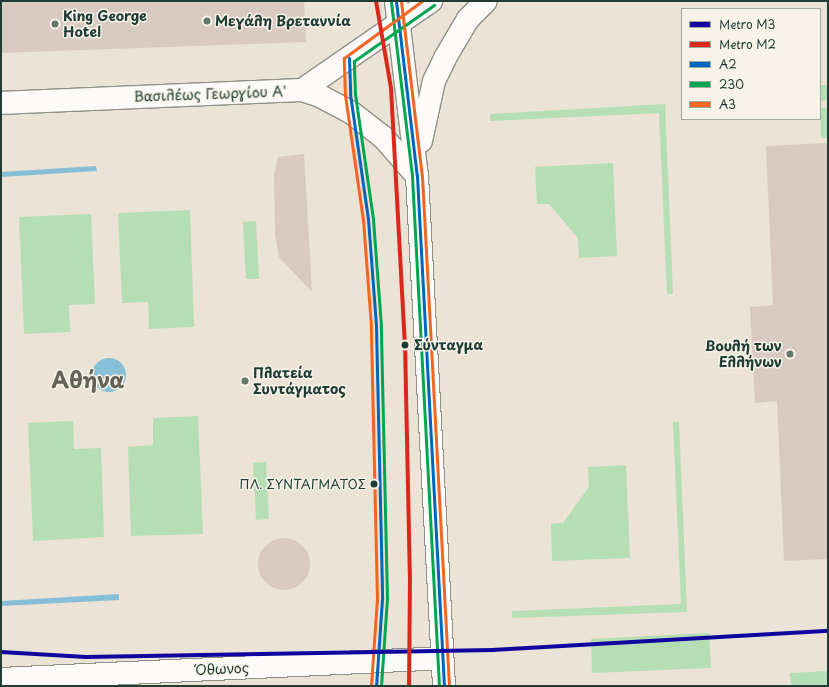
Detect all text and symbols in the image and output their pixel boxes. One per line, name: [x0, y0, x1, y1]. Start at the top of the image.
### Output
place label: King George Hotel: [63, 8, 149, 40]
legend: [681, 8, 821, 120]
place label: Μεγάλη Βρεταννία: [215, 13, 351, 29]
text: Metro Μ3: [719, 15, 775, 33]
marker: Μεγάλη Βρεταννία: [202, 16, 212, 26]
marker: King George Hotel: [50, 19, 60, 29]
text: Metro Μ2: [719, 35, 776, 53]
text: Α2: [719, 55, 737, 73]
text: 230: [719, 75, 744, 93]
street label: Βασιλέως Γεωργίου Α': [133, 83, 287, 105]
text: Α3: [719, 95, 736, 113]
place label: Σύνταγμα: [414, 337, 483, 353]
place label: Βουλή των Ελλήνων: [705, 338, 782, 370]
marker: Σύνταγμα: [399, 339, 411, 351]
marker: Βουλή των Ελλήνων: [785, 349, 795, 359]
place label: Πλατεία Συντάγματος: [253, 365, 346, 398]
district label: Αθήνα: [52, 366, 124, 392]
marker: Πλατεία Συντάγματος: [240, 376, 250, 386]
place label: ΠΛ. ΣΥΝΤΑΓΜΑΤΟΣ: [239, 476, 366, 492]
marker: ΠΛ. ΣΥΝΤΑΓΜΑΤΟΣ: [369, 479, 379, 489]
street label: Όθωνος: [195, 659, 249, 679]

